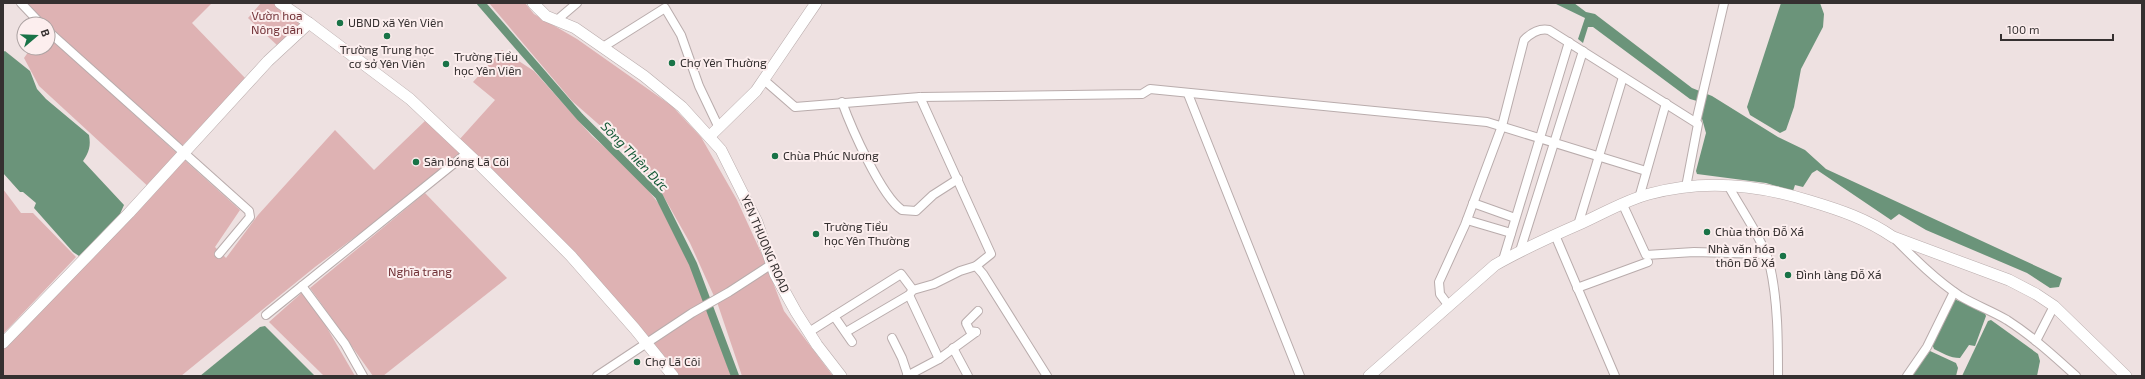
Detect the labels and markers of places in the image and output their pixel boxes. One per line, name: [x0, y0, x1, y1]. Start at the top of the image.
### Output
place label: UBND xã Yên Viên: [348, 15, 443, 29]
marker: UBND xã Yên Viên: [335, 18, 345, 28]
marker: Trường Trung học cơ sở Yên Viên: [382, 31, 392, 41]
place label: Trường Trung học cơ sở Yên Viên: [340, 42, 434, 70]
place label: Trường Tiểu học Yên Viên: [454, 49, 522, 78]
place label: Chợ Yên Thường: [680, 55, 767, 70]
marker: Chợ Yên Thường: [667, 58, 677, 68]
marker: Trường Tiểu học Yên Viên: [441, 59, 451, 69]
place label: Chùa Phúc Nương: [783, 148, 879, 162]
marker: Chùa Phúc Nương: [770, 151, 780, 161]
place label: Sân bóng Lã Côi: [424, 154, 509, 168]
marker: Sân bóng Lã Côi: [411, 157, 421, 167]
place label: Trường Tiểu học Yên Thường: [824, 219, 910, 248]
place label: Chùa thôn Đỗ Xá: [1715, 224, 1804, 238]
marker: Chùa thôn Đỗ Xá: [1702, 227, 1712, 237]
marker: Trường Tiểu học Yên Thường: [811, 229, 821, 239]
place label: Nhà văn hóa thôn Đỗ Xá: [1708, 241, 1775, 269]
marker: Nhà văn hóa thôn Đỗ Xá: [1778, 251, 1788, 261]
place label: Đình làng Đỗ Xá: [1796, 267, 1882, 281]
marker: Đình làng Đỗ Xá: [1783, 270, 1793, 280]
place label: Chợ Lã Côi: [645, 354, 701, 369]
marker: Chợ Lã Côi: [632, 357, 642, 367]

